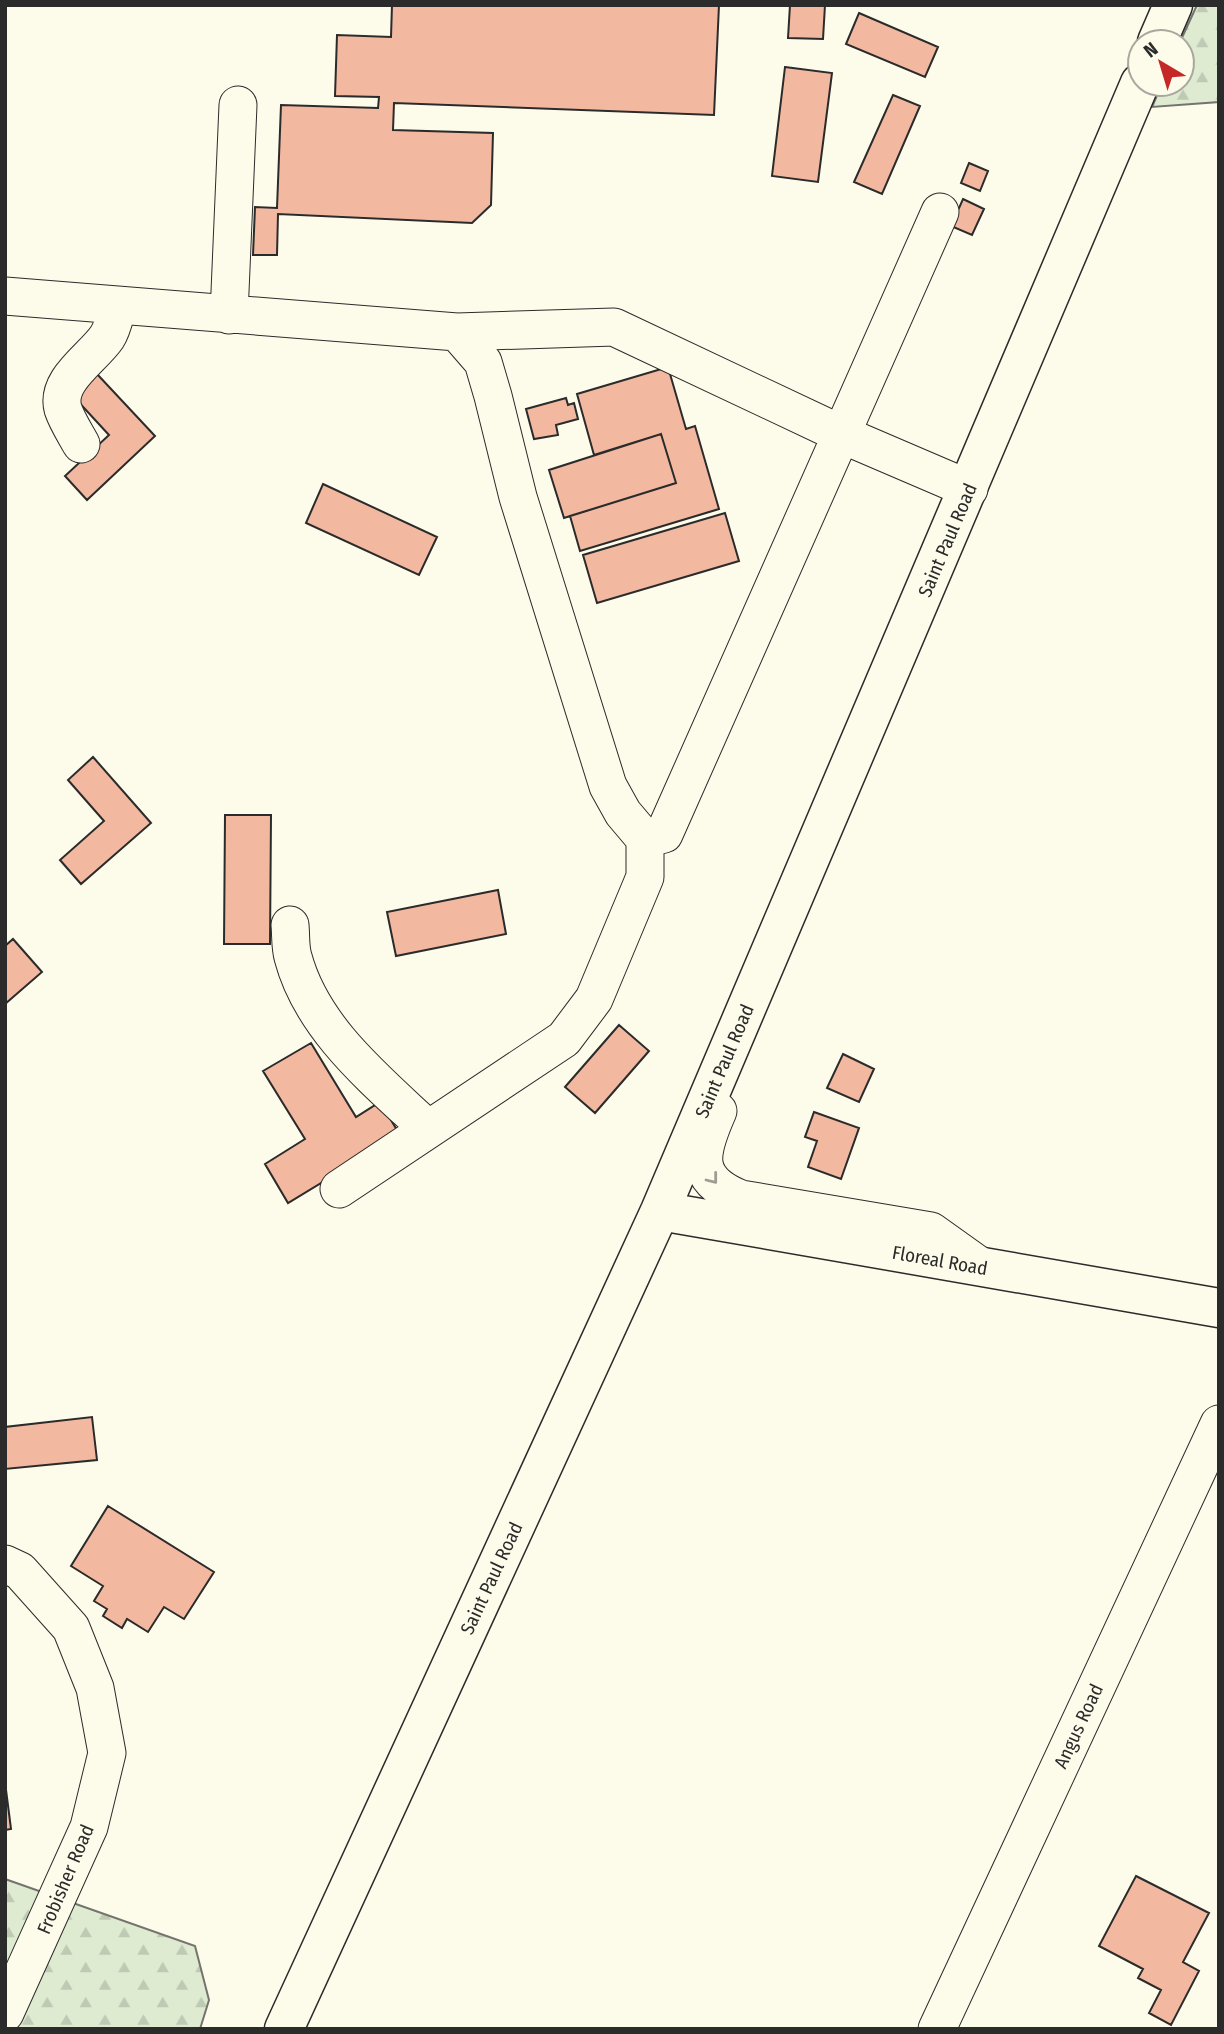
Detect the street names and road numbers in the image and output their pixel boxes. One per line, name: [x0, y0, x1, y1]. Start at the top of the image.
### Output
street label: Saint Paul Road: [913, 480, 982, 601]
street label: Saint Paul Road: [690, 1001, 759, 1122]
street label: Floreal Road: [890, 1241, 989, 1280]
street label: Saint Paul Road: [455, 1518, 528, 1638]
street label: Angus Road: [1049, 1680, 1108, 1772]
street label: Frobisher Road: [32, 1821, 99, 1937]

